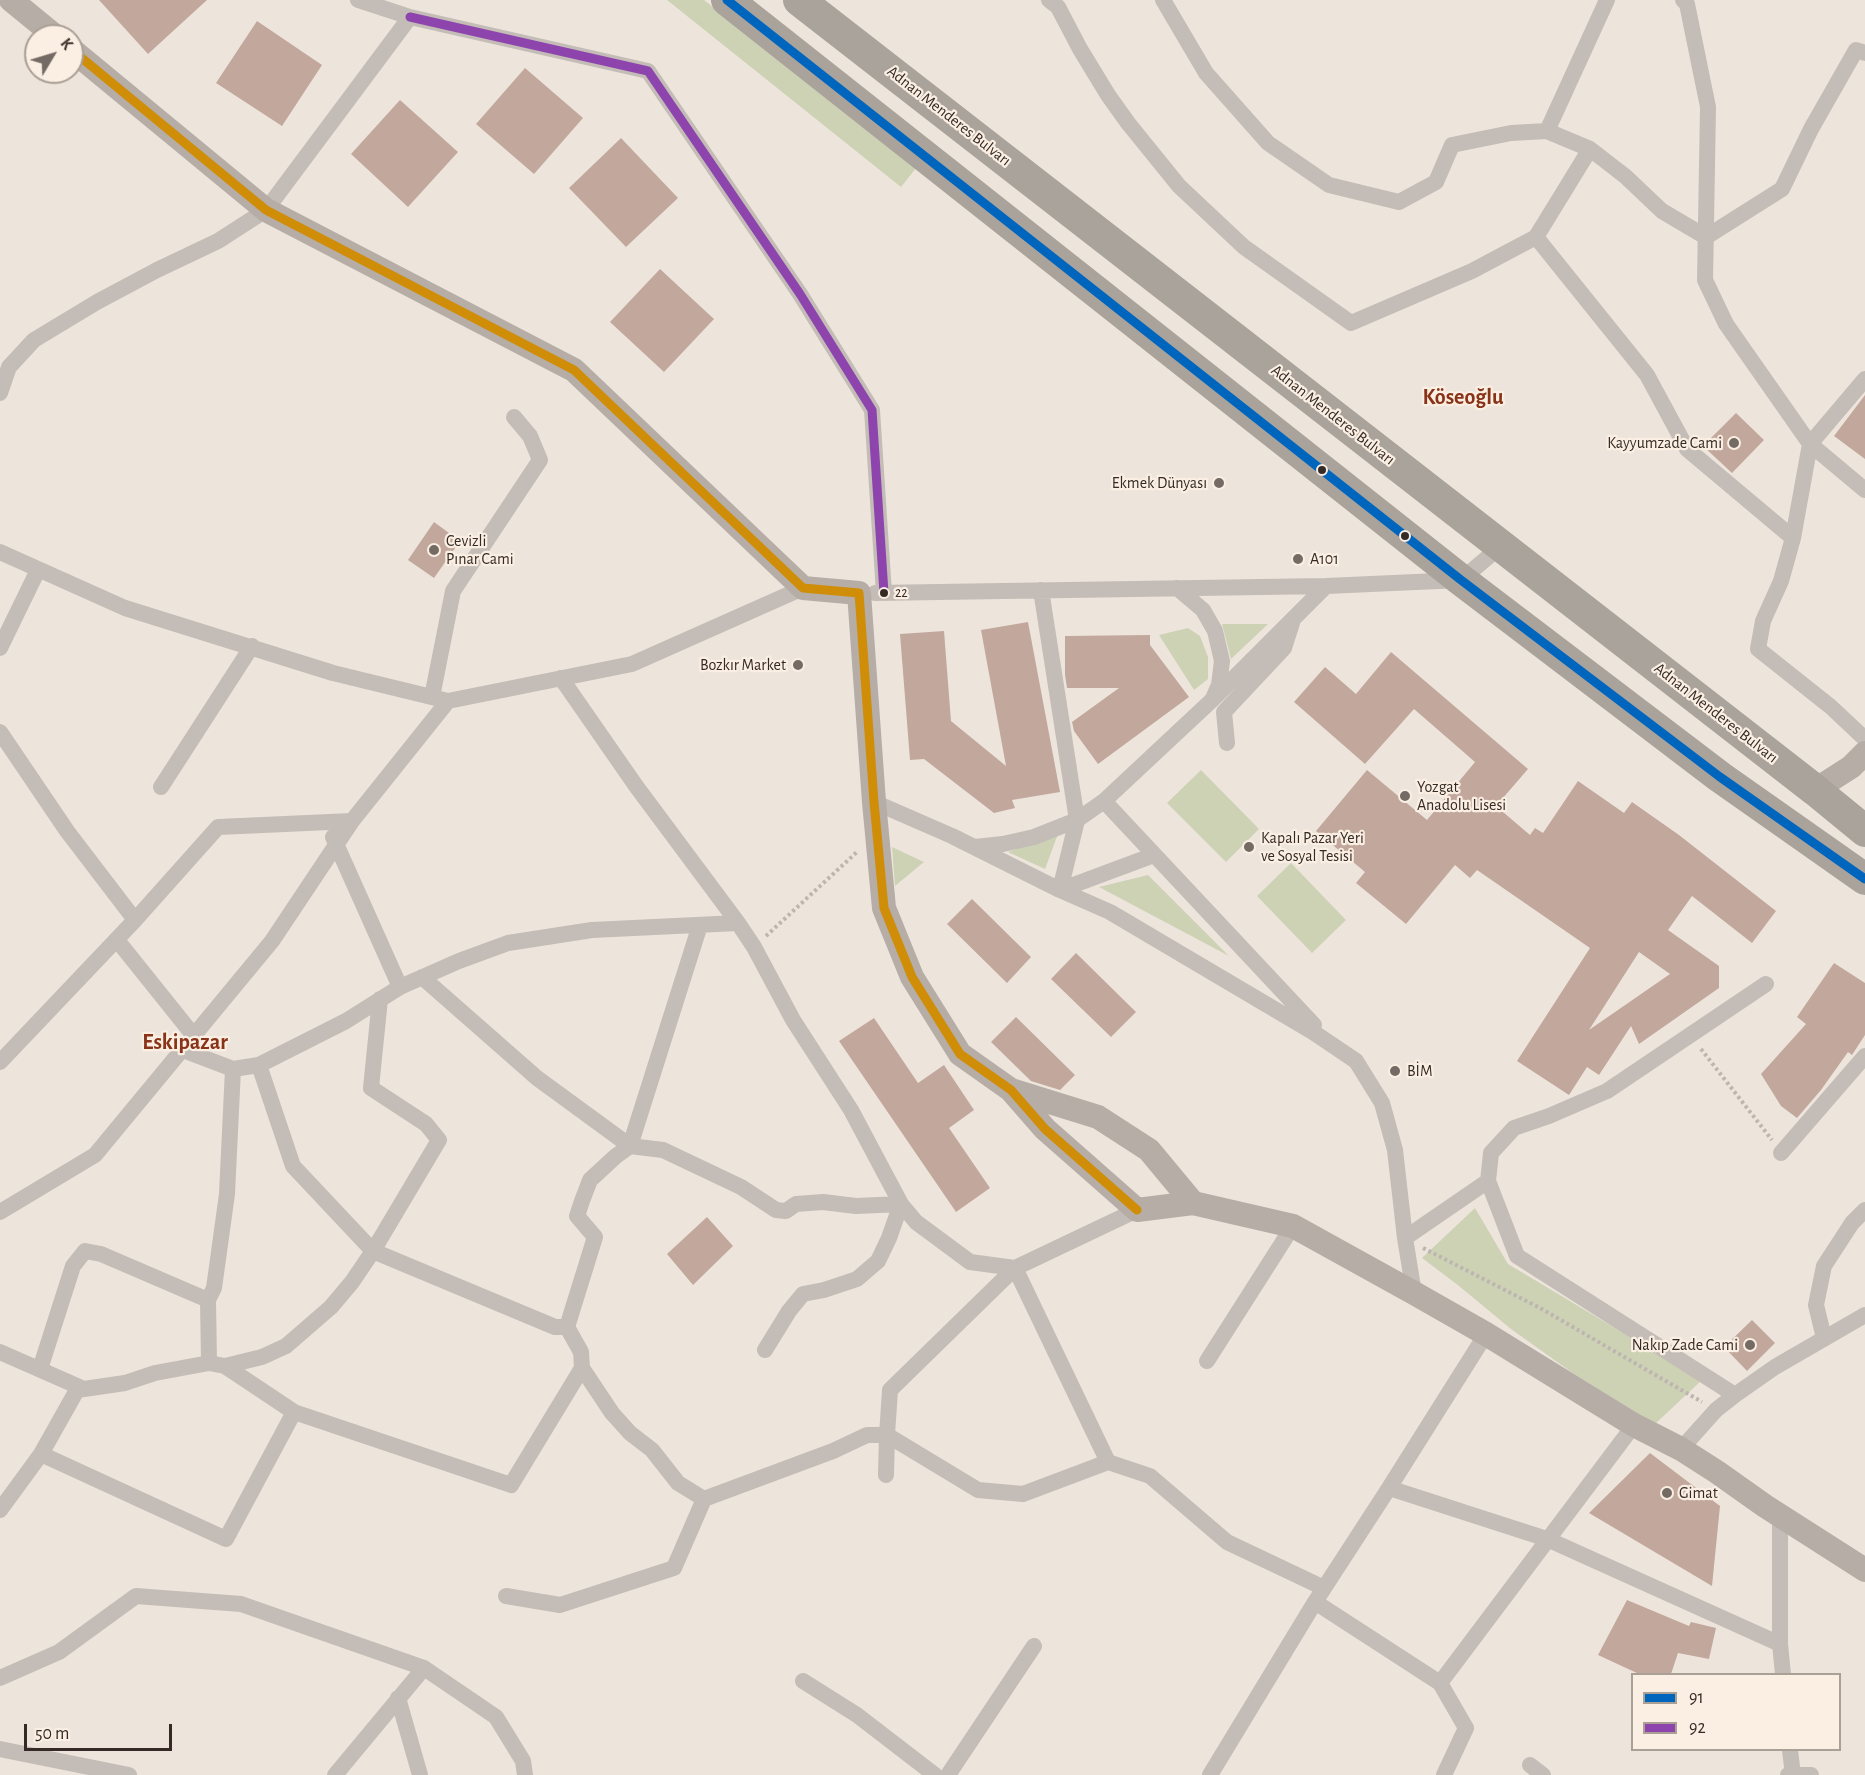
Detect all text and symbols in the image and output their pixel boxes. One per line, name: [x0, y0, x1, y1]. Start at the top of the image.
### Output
north arrow: [24, 24, 84, 84]
text: K: [57, 36, 76, 53]
street label: Adnan Menderes Bulvarı: [883, 62, 1015, 170]
street label: Adnan Menderes Bulvarı: [1267, 361, 1399, 469]
district label: Köseoğlu: [1422, 384, 1504, 410]
place label: Kayyumzade Cami: [1607, 433, 1722, 453]
marker: Kayyumzade Cami: [1727, 436, 1741, 450]
unlabelled marker: [1316, 464, 1328, 476]
place label: Ekmek Dünyası: [1112, 473, 1207, 493]
marker: Ekmek Dünyası: [1212, 476, 1226, 490]
unlabelled marker: [1399, 530, 1411, 542]
place label: Cevizli Pınar Cami: [446, 531, 514, 569]
marker: Cevizli Pınar Cami: [427, 543, 441, 557]
place label: A101: [1310, 549, 1339, 569]
marker: A101: [1291, 552, 1305, 566]
place label: 22: [895, 585, 908, 601]
marker: 22: [878, 587, 890, 599]
place label: Bozkır Market: [700, 655, 786, 675]
marker: Bozkır Market: [791, 658, 805, 672]
street label: Adnan Menderes Bulvarı: [1650, 659, 1782, 767]
place label: Yozgat Anadolu Lisesi: [1417, 777, 1506, 815]
marker: Yozgat Anadolu Lisesi: [1398, 789, 1412, 803]
place label: Kapalı Pazar Yeri ve Sosyal Tesisi: [1261, 828, 1364, 866]
marker: Kapalı Pazar Yeri ve Sosyal Tesisi: [1242, 840, 1256, 854]
district label: Eskipazar: [142, 1029, 228, 1055]
place label: BİM: [1407, 1061, 1433, 1081]
marker: BİM: [1388, 1064, 1402, 1078]
place label: Nakıp Zade Cami: [1632, 1335, 1738, 1355]
marker: Nakıp Zade Cami: [1743, 1338, 1757, 1352]
place label: Gimat: [1679, 1483, 1718, 1503]
marker: Gimat: [1660, 1486, 1674, 1500]
legend: [1631, 1673, 1841, 1751]
text: 91: [1689, 1689, 1704, 1707]
scale bar: [27, 1712, 176, 1750]
text: 92: [1689, 1719, 1706, 1737]
text: 50 m: [35, 1725, 69, 1743]

